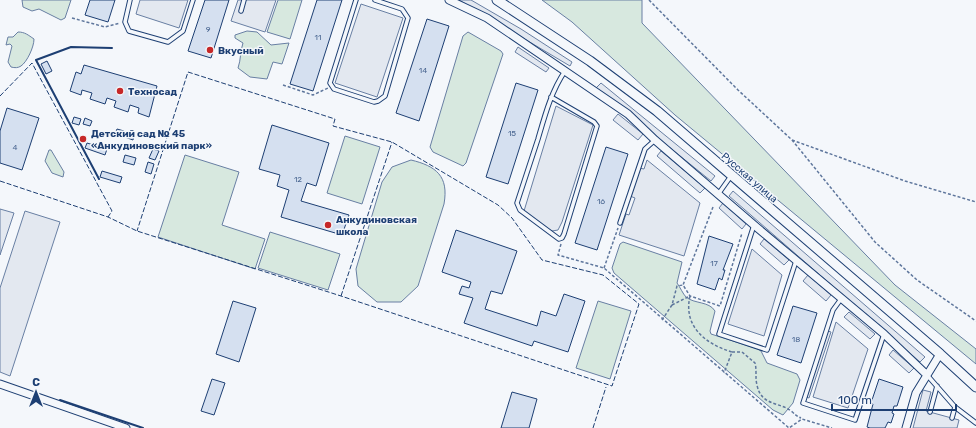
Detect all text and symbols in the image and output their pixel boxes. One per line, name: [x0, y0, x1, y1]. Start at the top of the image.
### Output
house number: 9: [206, 25, 211, 34]
house number: 11: [315, 33, 321, 42]
marker: Вкусный: [205, 45, 215, 55]
place label: Вкусный: [218, 45, 264, 57]
house number: 14: [419, 66, 427, 75]
marker: Техносад: [115, 86, 125, 96]
place label: Техносад: [128, 86, 177, 98]
place label: Детский сад № 45 «Анкудиновский парк»: [91, 128, 212, 152]
house number: 15: [508, 129, 516, 138]
marker: Детский сад № 45 «Анкудиновский парк»: [78, 134, 88, 144]
house number: 4: [13, 143, 18, 152]
street label: Русская улица: [719, 150, 780, 205]
house number: 12: [294, 175, 302, 184]
house number: 16: [597, 197, 605, 206]
place label: Анкудиновская школа: [336, 214, 417, 238]
marker: Анкудиновская школа: [323, 220, 333, 230]
house number: 17: [710, 259, 718, 268]
house number: 18: [792, 335, 800, 344]
north arrow: [16, 372, 56, 412]
text: С: [32, 376, 40, 389]
scale bar: [832, 386, 956, 412]
text: 100 m: [838, 393, 872, 407]

